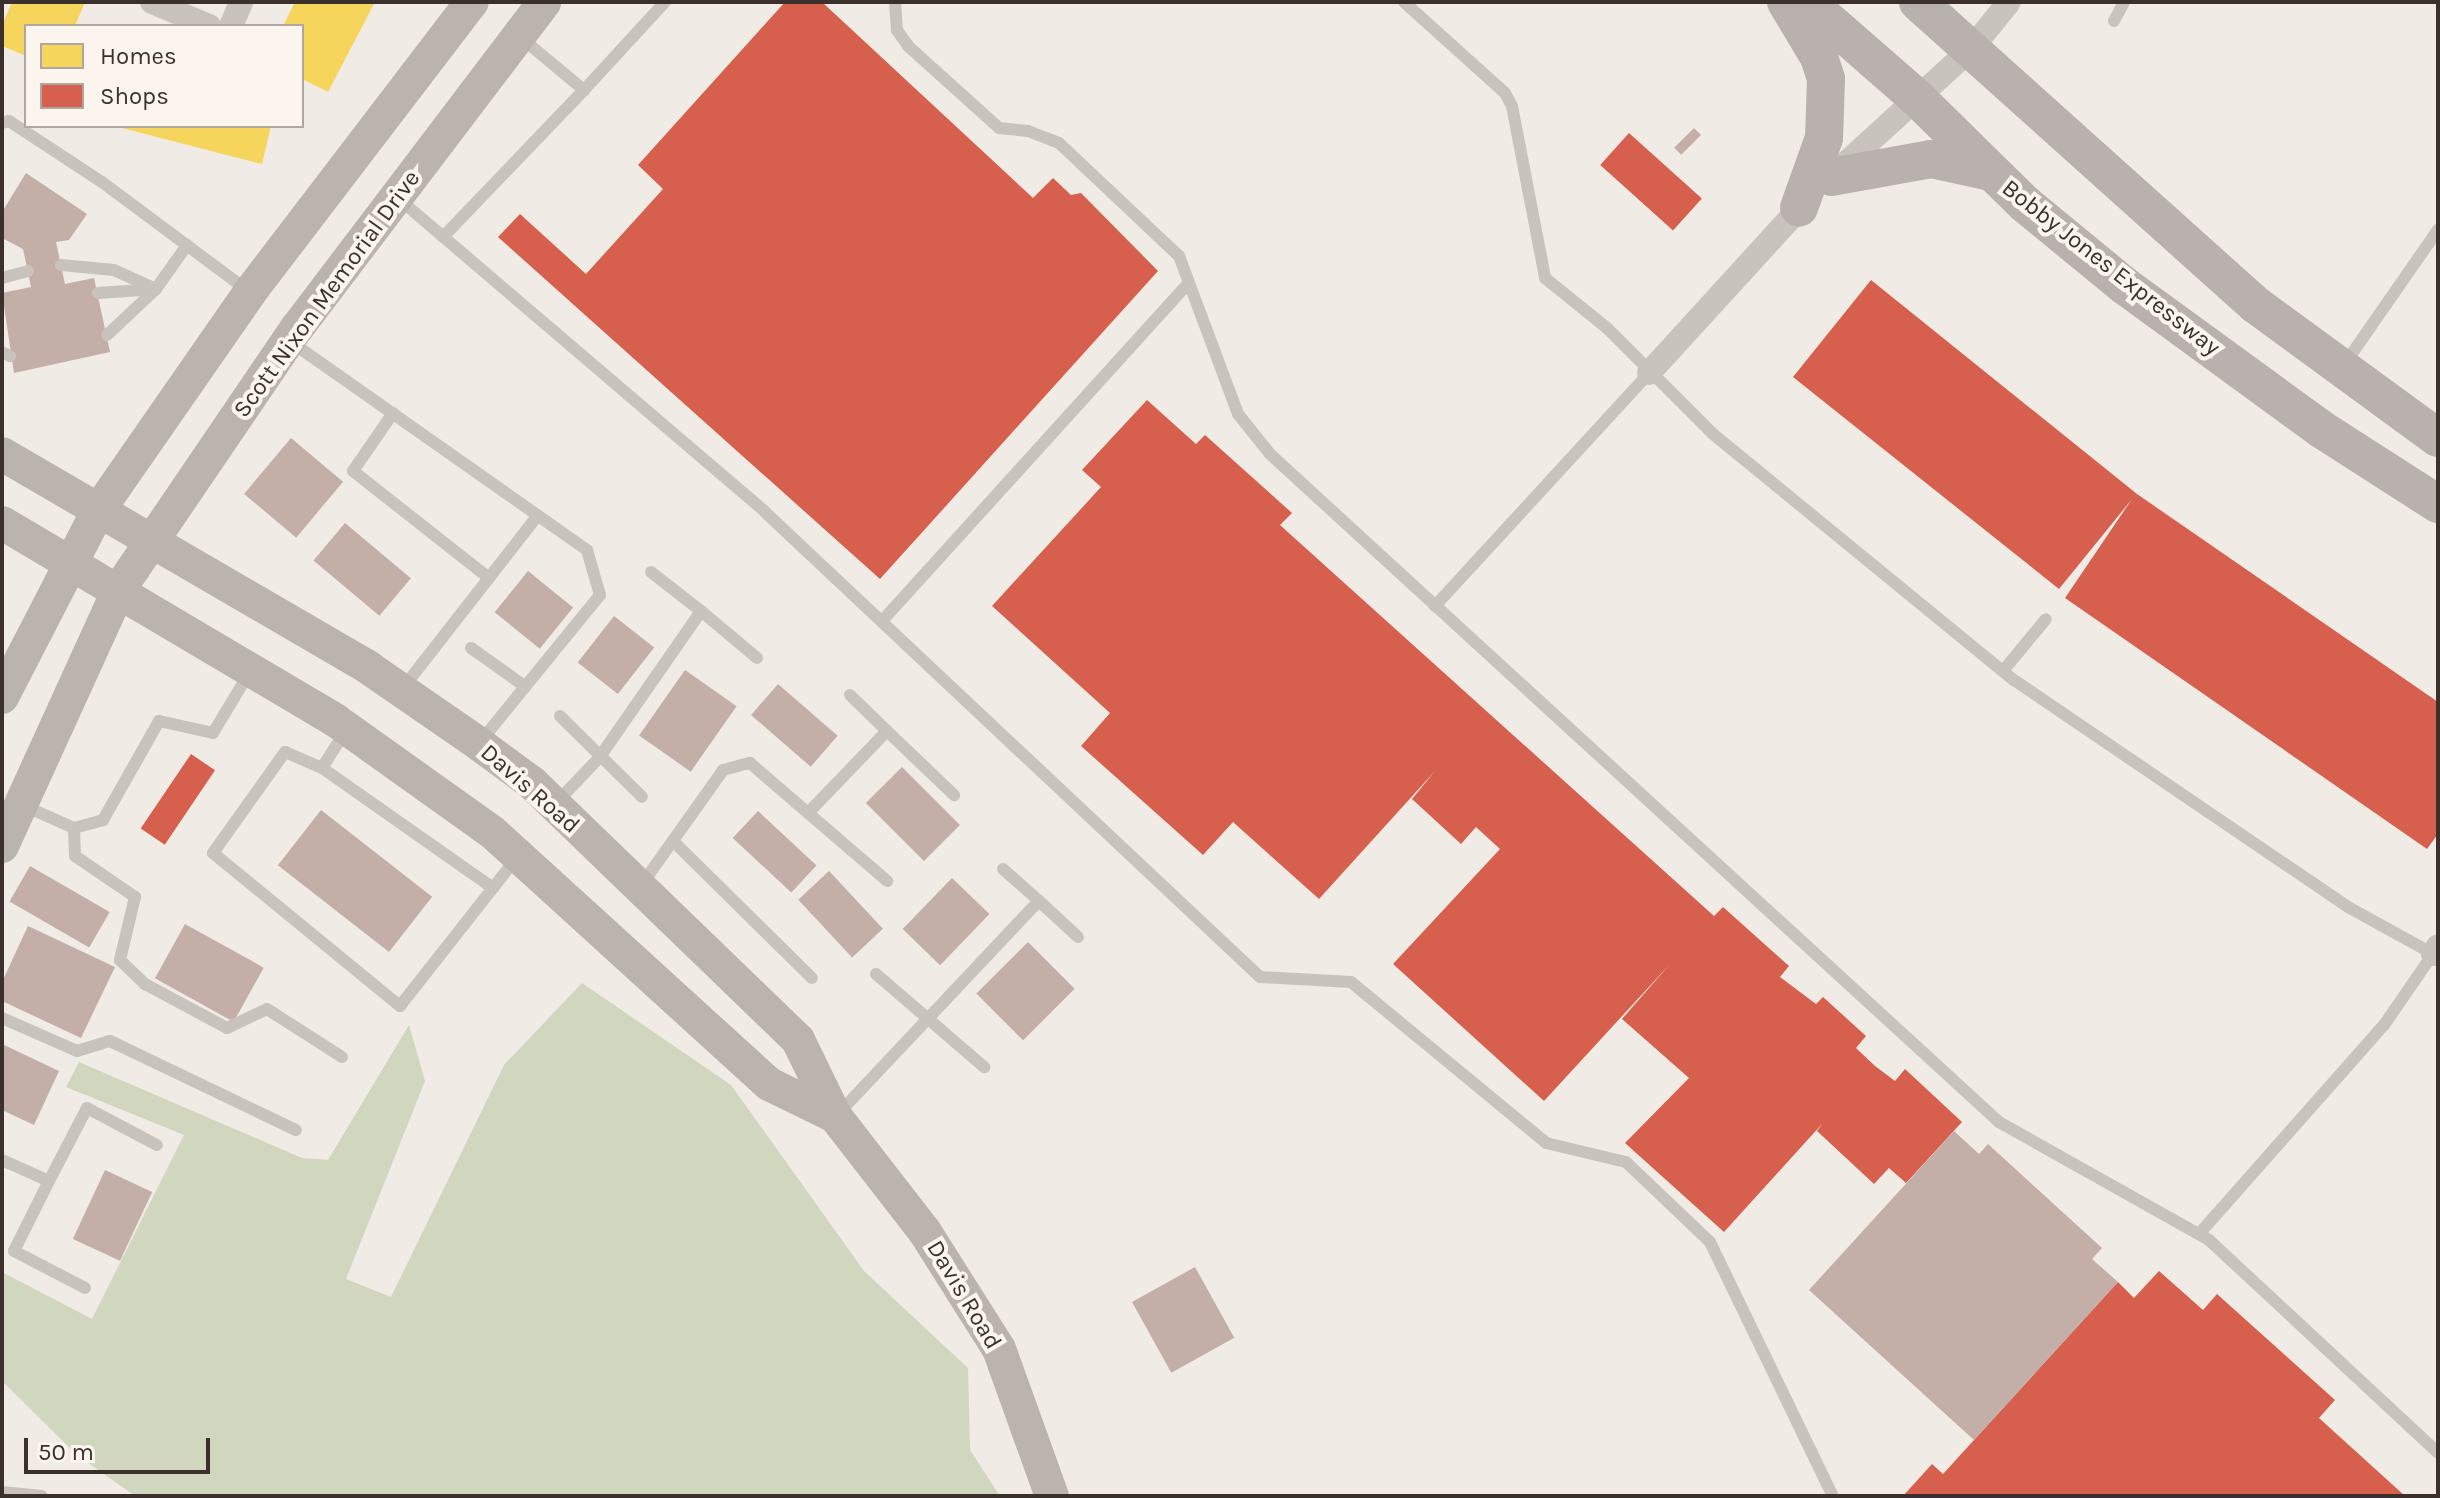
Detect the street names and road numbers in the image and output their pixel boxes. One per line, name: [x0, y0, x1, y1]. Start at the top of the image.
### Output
street label: Scott Nixon Memorial Drive: [228, 165, 426, 423]
street label: Bobby Jones Expressway: [1996, 174, 2226, 362]
street label: Davis Road: [475, 738, 585, 840]
street label: Davis Road: [920, 1235, 1008, 1355]

